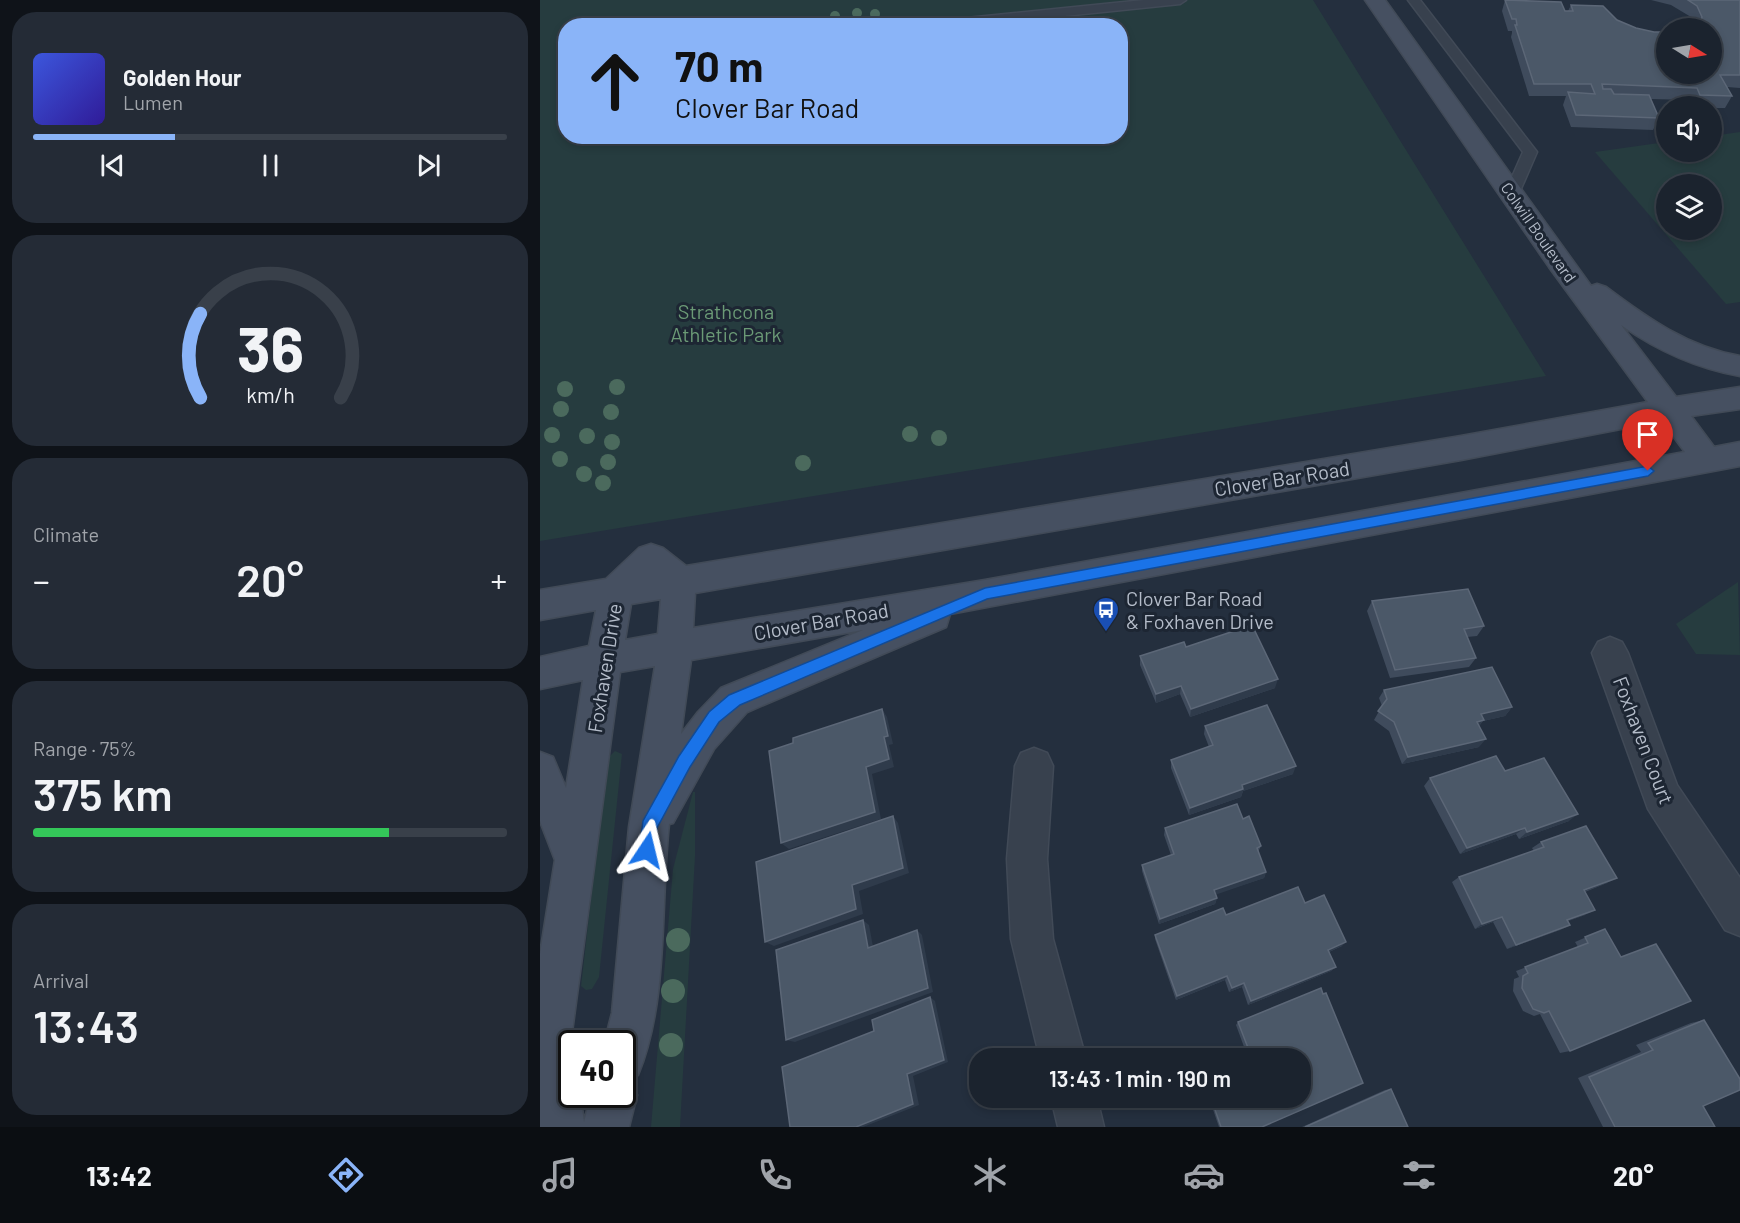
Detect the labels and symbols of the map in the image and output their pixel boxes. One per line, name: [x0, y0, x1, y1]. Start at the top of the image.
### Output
north arrow: [1656, 18, 1722, 84]
street label: Colwill Boulevard: [1497, 178, 1581, 286]
park label: Strathcona Athletic Park: [670, 299, 782, 346]
pin: [1622, 409, 1673, 471]
street label: Clover Bar Road: [1213, 455, 1351, 501]
place label: Clover Bar Road & Foxhaven Drive: [1126, 586, 1274, 633]
bus stop icon: Clover Bar Road & Foxhaven Drive: [1091, 595, 1121, 633]
street label: Clover Bar Road: [752, 597, 890, 645]
street label: Foxhaven Drive: [582, 602, 626, 734]
street label: Foxhaven Court: [1609, 673, 1679, 807]
position arrow: [615, 818, 679, 882]
speed limit sign: 40: [558, 1030, 636, 1108]

